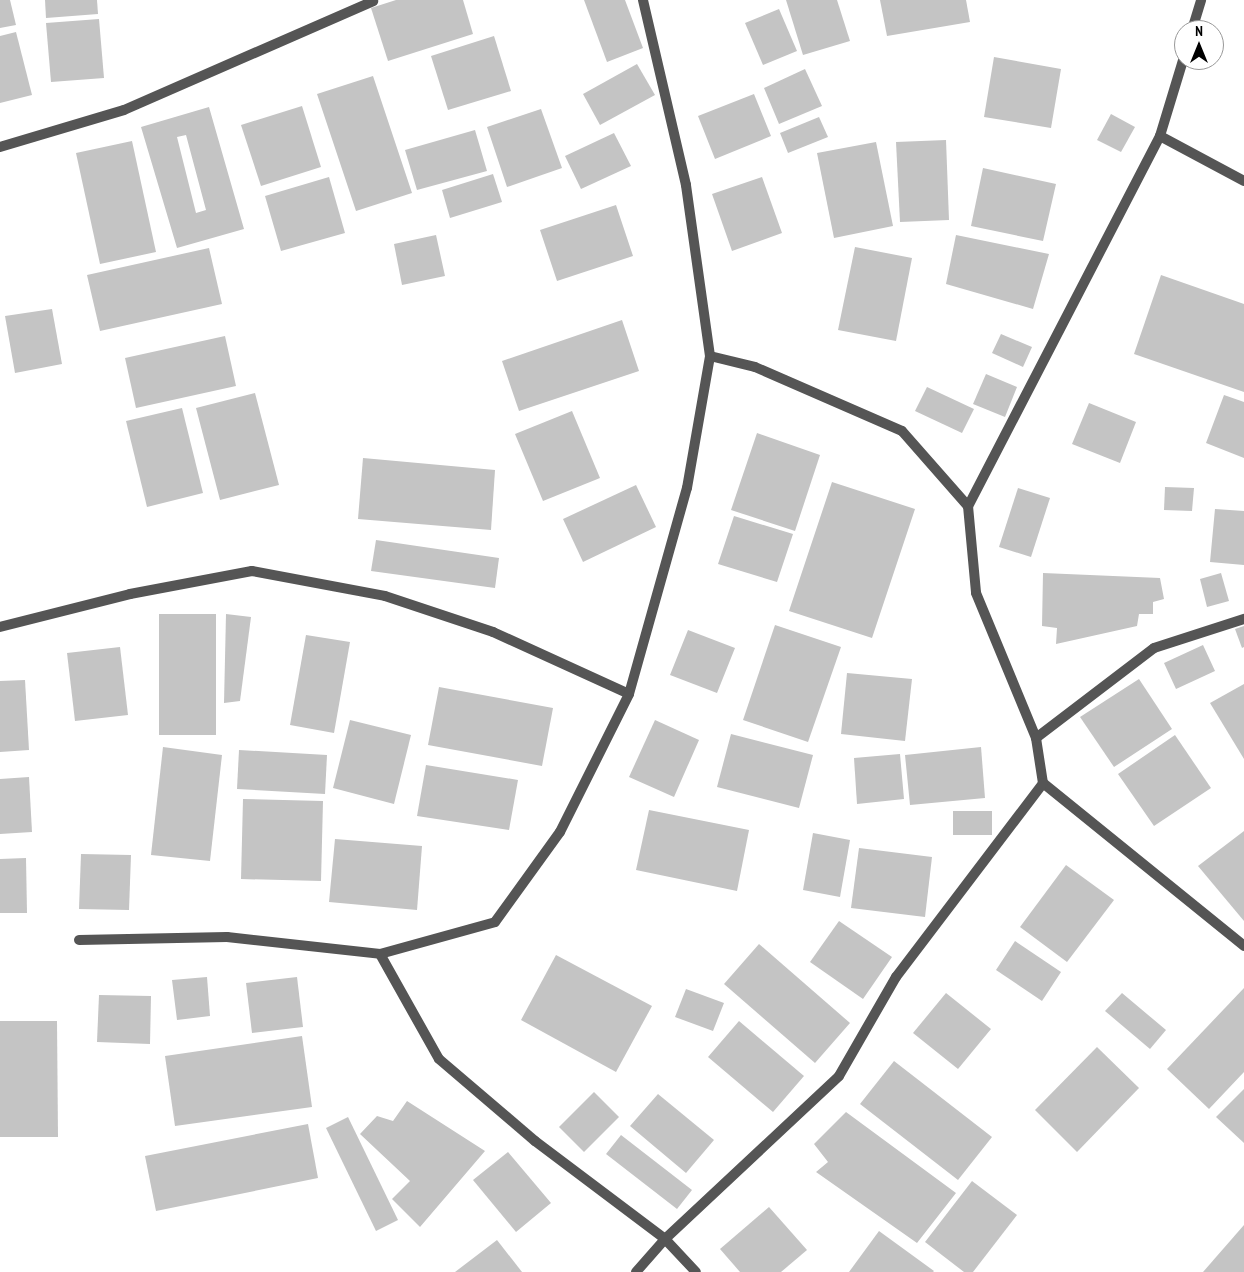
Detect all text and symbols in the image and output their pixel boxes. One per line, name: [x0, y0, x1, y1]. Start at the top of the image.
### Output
north arrow: [1174, 20, 1224, 70]
text: N: [1195, 22, 1203, 40]

